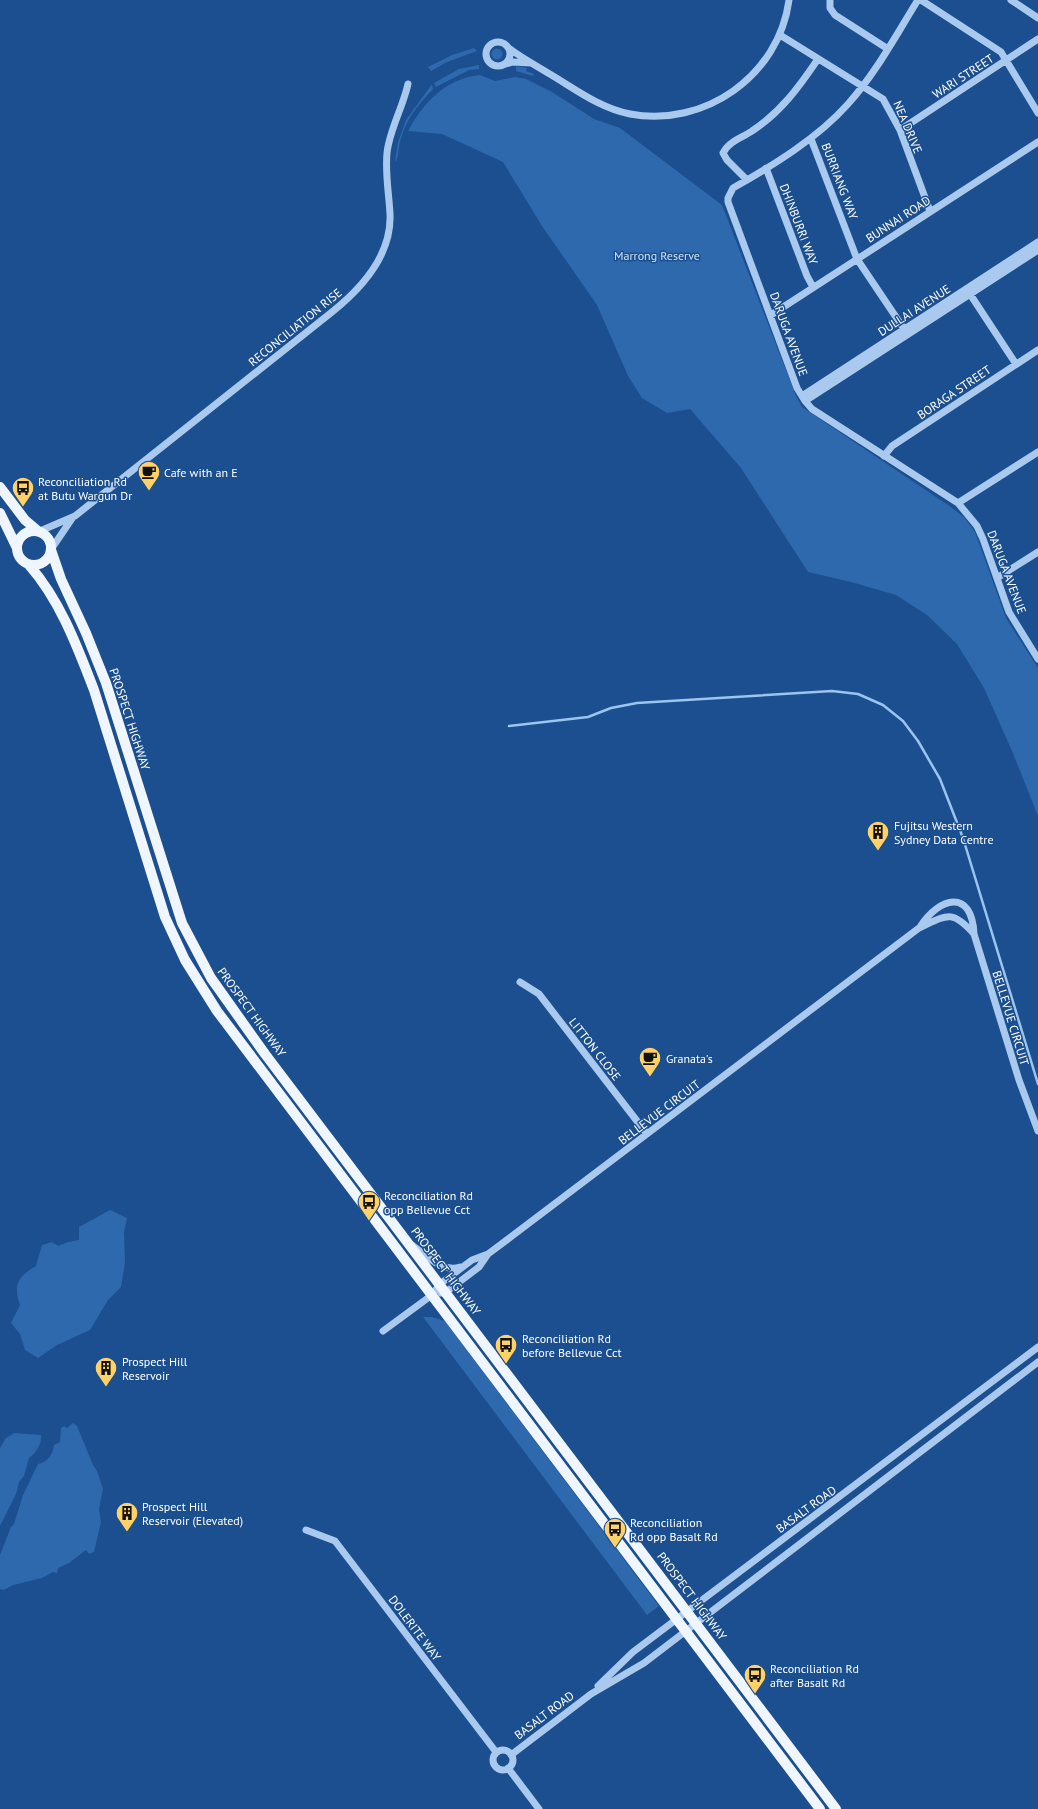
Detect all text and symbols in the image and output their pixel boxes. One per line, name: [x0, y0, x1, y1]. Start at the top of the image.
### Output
street label: WARI STREET: [929, 50, 997, 101]
street label: NEA DRIVE: [890, 98, 926, 156]
street label: BURRIANG WAY: [819, 141, 862, 222]
street label: DHINBURRI WAY: [777, 181, 821, 267]
street label: BUNNAI ROAD: [863, 192, 933, 245]
park label: Marrong Reserve: [614, 248, 700, 263]
street label: DULLAI AVENUE: [875, 281, 953, 339]
street label: RECONCILIATION RISE: [245, 285, 345, 369]
street label: DARUGA AVENUE: [767, 290, 811, 378]
street label: BORAGA STREET: [914, 362, 994, 422]
cafe icon: Cafe with an E: [136, 459, 162, 492]
place label: Cafe with an E: [164, 465, 238, 480]
place label: Reconciliation Rd at Butu Wargun Dr: [38, 474, 132, 503]
bus stop icon: Reconciliation Rd at Butu Wargun Dr: [10, 475, 36, 508]
street label: DARUGA AVENUE: [984, 528, 1030, 616]
street label: PROSPECT HIGHWAY: [106, 666, 154, 772]
place label: Fujitsu Western Sydney Data Centre: [894, 818, 994, 847]
building icon: Fujitsu Western Sydney Data Centre: [865, 819, 891, 852]
street label: PROSPECT HIGHWAY: [215, 965, 290, 1060]
street label: BELLEVUE CIRCUIT: [989, 969, 1033, 1068]
street label: LITTON CLOSE: [566, 1015, 624, 1083]
cafe icon: Granata's: [637, 1045, 663, 1078]
place label: Granata's: [666, 1051, 713, 1066]
street label: BELLEVUE CIRCUIT: [615, 1076, 703, 1148]
place label: Reconciliation Rd opp Bellevue Cct: [384, 1188, 473, 1217]
bus stop icon: Reconciliation Rd opp Bellevue Cct: [356, 1189, 382, 1222]
street label: PROSPECT HIGHWAY: [408, 1224, 484, 1318]
place label: Reconciliation Rd before Bellevue Cct: [522, 1331, 622, 1360]
bus stop icon: Reconciliation Rd before Bellevue Cct: [493, 1332, 519, 1365]
place label: Prospect Hill Reservoir: [122, 1354, 188, 1383]
building icon: Prospect Hill Reservoir: [93, 1355, 119, 1388]
street label: BASALT ROAD: [773, 1482, 839, 1536]
place label: Prospect Hill Reservoir (Elevated): [142, 1499, 243, 1528]
building icon: Prospect Hill Reservoir (Elevated): [114, 1500, 140, 1533]
place label: Reconciliation Rd opp Basalt Rd: [630, 1515, 718, 1544]
bus stop icon: Reconciliation Rd opp Basalt Rd: [602, 1516, 628, 1549]
street label: PROSPECT HIGHWAY: [654, 1549, 730, 1643]
street label: DOLERITE WAY: [386, 1592, 445, 1664]
place label: Reconciliation Rd after Basalt Rd: [770, 1661, 859, 1690]
bus stop icon: Reconciliation Rd after Basalt Rd: [742, 1662, 768, 1695]
street label: BASALT ROAD: [511, 1688, 577, 1742]

